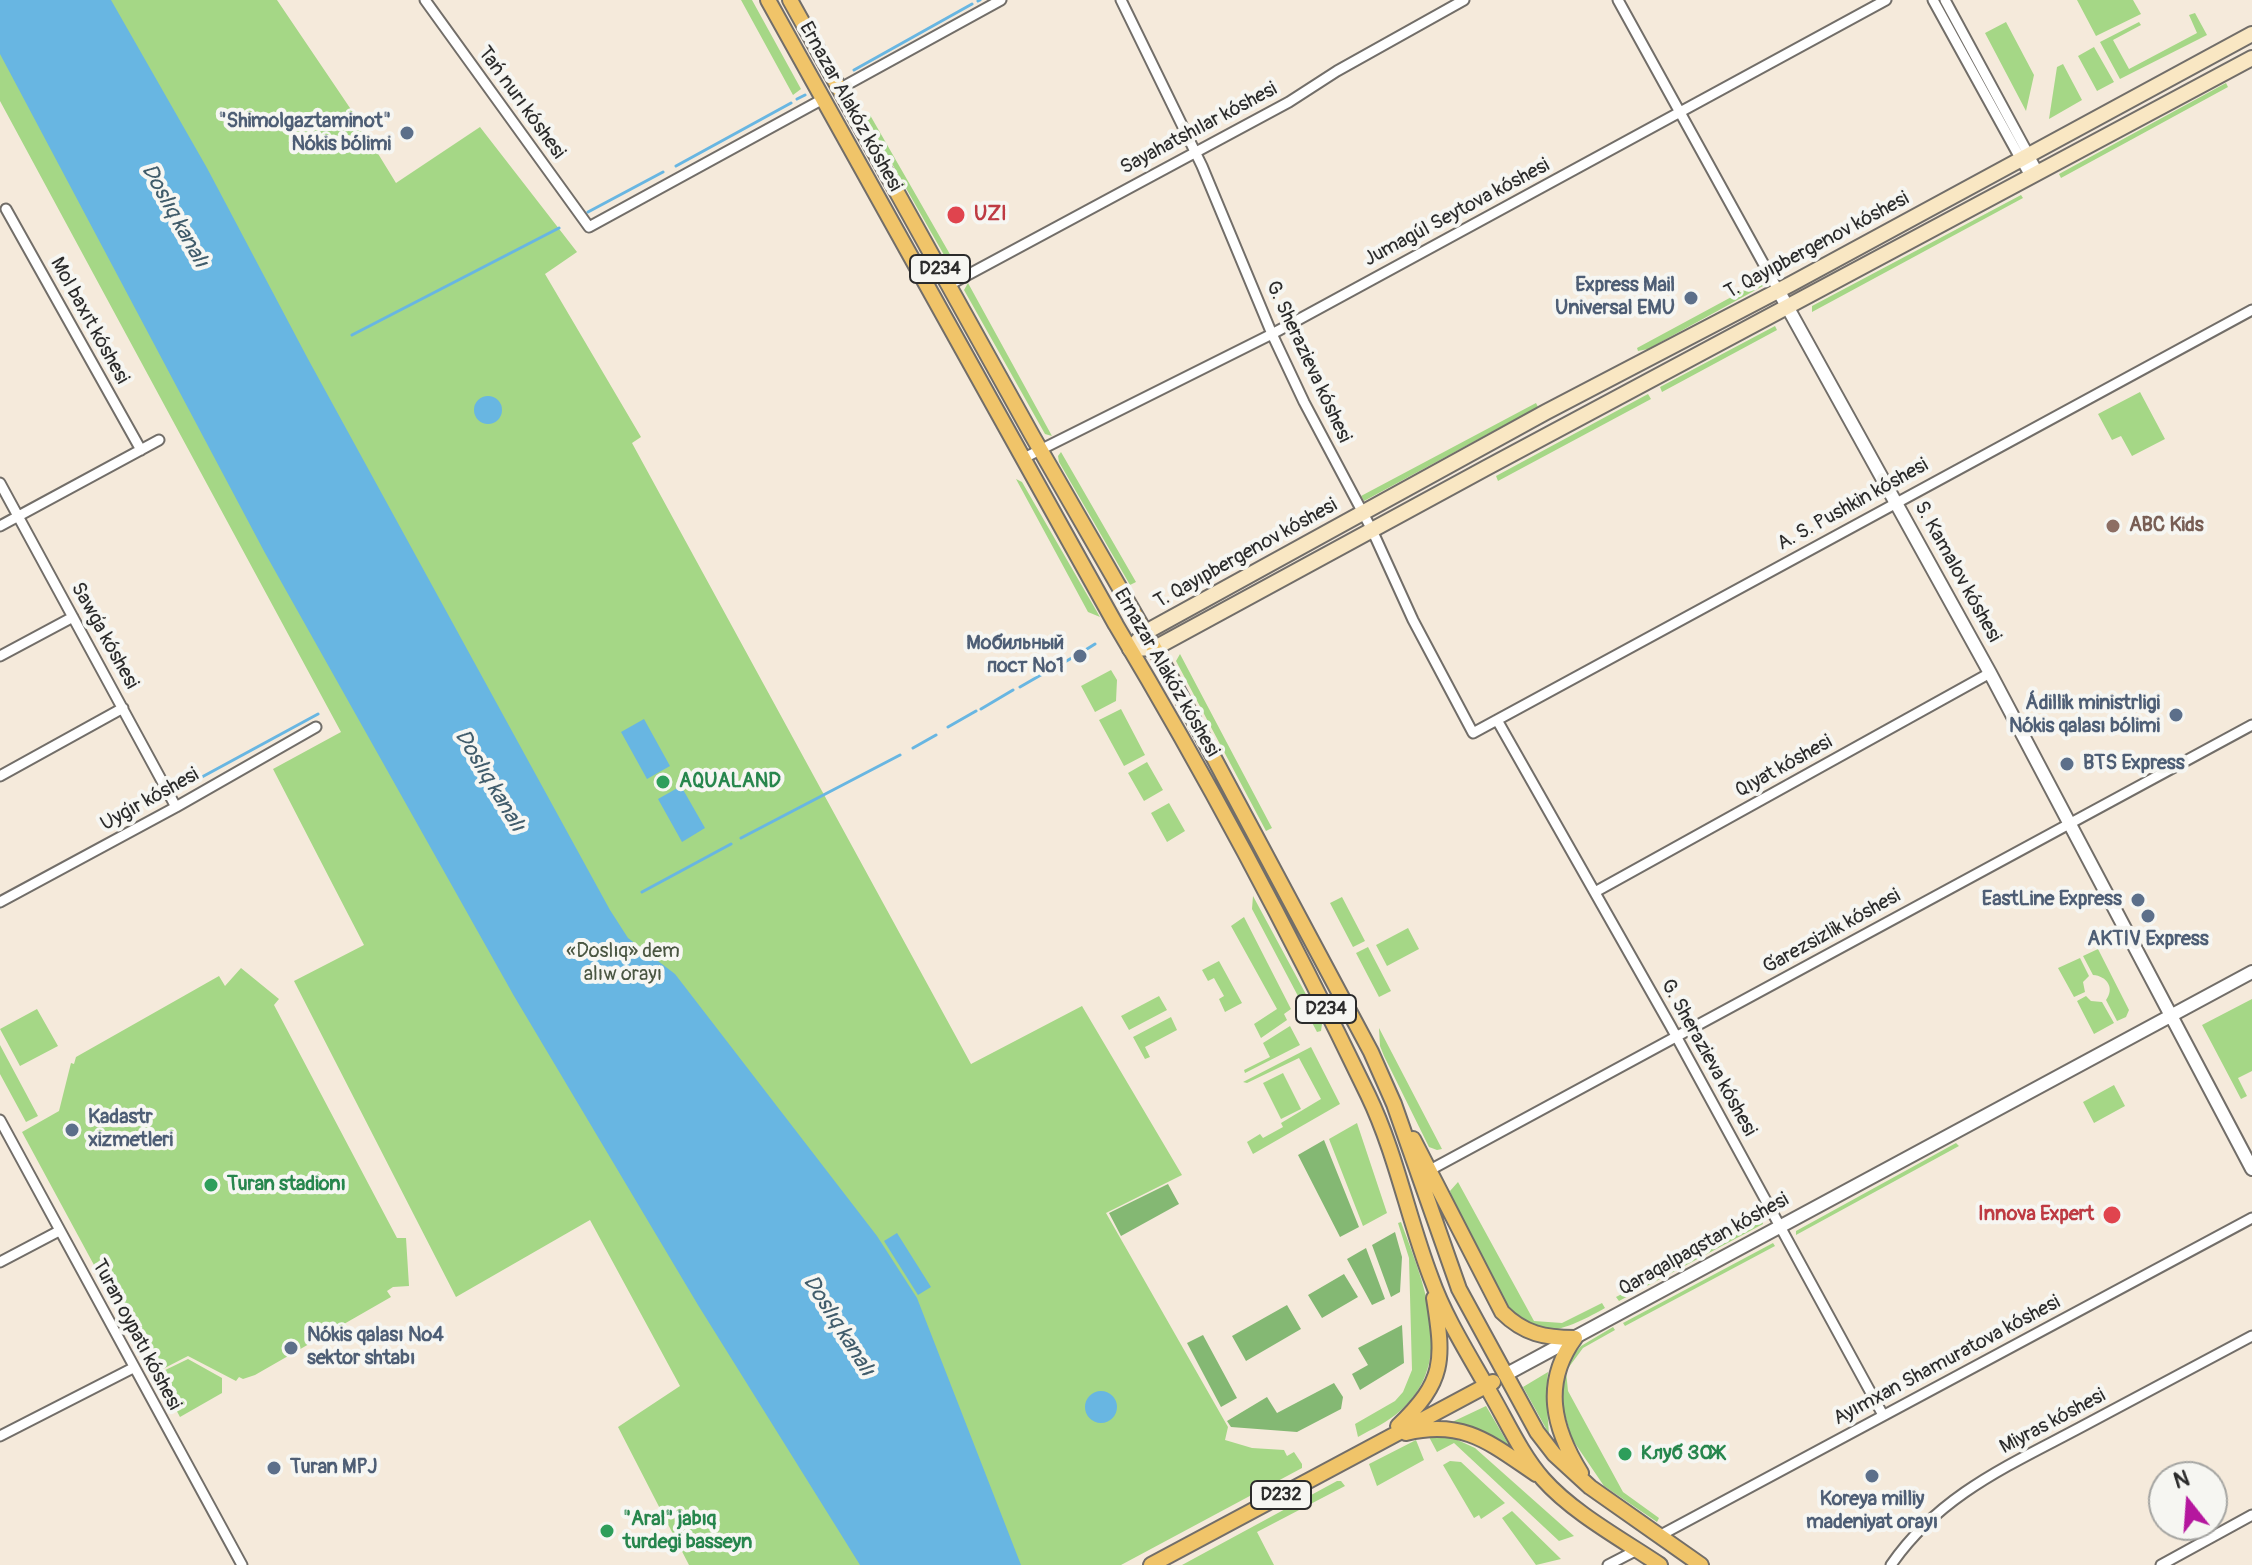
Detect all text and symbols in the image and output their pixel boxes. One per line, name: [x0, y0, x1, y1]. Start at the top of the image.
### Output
street label: Ernazar Alakóz kóshesi: [793, 18, 907, 196]
street label: Tań nurı kóshesi: [472, 42, 570, 164]
street label: Sayahatshılar kóshesi: [1116, 78, 1282, 180]
place label: "Shimolgaztaminot" Nókis bólimi: [218, 110, 391, 157]
marker: "Shimolgaztaminot" Nókis bólimi: [398, 124, 416, 142]
street label: Jumagúl Seytova kóshesi: [1360, 154, 1554, 272]
water label: Doslıq kanalı: [135, 160, 213, 272]
street label: T. Qayıpbergenov kóshesi: [1721, 187, 1913, 305]
place label: UZI: [974, 203, 1007, 227]
marker: UZI: [945, 204, 967, 226]
street label: Mol baxıt kóshesi: [44, 253, 134, 389]
road number: D234: [910, 255, 970, 283]
place label: Express Mail Universal EMU: [1555, 274, 1675, 321]
street label: G. Sherazieva kóshesi: [1260, 277, 1356, 447]
marker: Express Mail Universal EMU: [1682, 289, 1700, 307]
street label: A. S. Pushkin kóshesi: [1773, 454, 1933, 556]
street label: T. Qayıpbergenov kóshesi: [1150, 494, 1342, 614]
street label: S. Kamalov kóshesi: [1908, 497, 2006, 647]
place label: ABC Kids: [2129, 514, 2204, 538]
marker: ABC Kids: [2104, 517, 2122, 535]
street label: Sawǵa kóshesi: [65, 579, 143, 693]
street label: Ernazar Alakóz kóshesi: [1108, 585, 1224, 761]
place label: Мобильный пост №1: [966, 632, 1064, 679]
marker: Мобильный пост №1: [1071, 647, 1089, 665]
place label: Ádillik ministrligi Nókis qalası bólimi: [2009, 692, 2160, 739]
marker: Ádillik ministrligi Nókis qalası bólimi: [2167, 706, 2185, 724]
water label: Doslıq kanalı: [448, 725, 530, 837]
street label: Qıyat kóshesi: [1731, 731, 1837, 803]
place label: BTS Express: [2083, 752, 2185, 776]
marker: BTS Express: [2058, 755, 2076, 773]
street label: Uyǵır kóshesi: [97, 763, 203, 837]
place label: AQUALAND: [679, 770, 781, 794]
marker: AQUALAND: [654, 773, 672, 791]
street label: Ǵarezsizlik kóshesi: [1759, 884, 1905, 980]
place label: EastLine Express: [1982, 888, 2122, 912]
marker: EastLine Express: [2129, 891, 2147, 909]
marker: AKTIV Express: [2139, 907, 2157, 925]
place label: AKTIV Express: [2087, 928, 2209, 952]
park label: «Doslıq» dem alıw orayı: [566, 940, 680, 987]
street label: G. Sherazieva kóshesi: [1655, 975, 1761, 1141]
road number: D234: [1296, 995, 1356, 1023]
place label: Kadastr xizmetleri: [88, 1106, 173, 1153]
marker: Kadastr xizmetleri: [63, 1121, 81, 1139]
place label: Turan stadionı: [227, 1173, 346, 1197]
marker: Turan stadionı: [202, 1176, 220, 1194]
street label: Qaraqalpaqstan kóshesi: [1615, 1188, 1793, 1302]
place label: Innova Expert: [1978, 1203, 2094, 1227]
marker: Innova Expert: [2101, 1204, 2123, 1226]
street label: Turan oypatı kóshesi: [86, 1256, 186, 1414]
water label: Doslıq kanalı: [797, 1271, 879, 1381]
street label: Ayımxan Shamuratova kóshesi: [1829, 1291, 2065, 1431]
place label: Nókis qalası №4 sektor shtabı: [307, 1324, 444, 1371]
marker: Nókis qalası №4 sektor shtabı: [282, 1339, 300, 1357]
street label: Miyras kóshesi: [1996, 1384, 2110, 1460]
place label: Клуб ЗОЖ: [1641, 1442, 1724, 1466]
marker: Клуб ЗОЖ: [1616, 1445, 1634, 1463]
place label: Turan MPJ: [290, 1456, 377, 1480]
marker: Turan MPJ: [265, 1459, 283, 1477]
north arrow: [2148, 1461, 2228, 1541]
text: N: [2170, 1464, 2193, 1496]
marker: Koreya milliy madeniyat orayı: [1863, 1467, 1881, 1485]
road number: D232: [1251, 1481, 1311, 1509]
place label: Koreya milliy madeniyat orayı: [1806, 1488, 1938, 1535]
place label: "Aral" jabıq turdegi basseyn: [623, 1508, 752, 1555]
marker: "Aral" jabıq turdegi basseyn: [598, 1522, 616, 1540]

